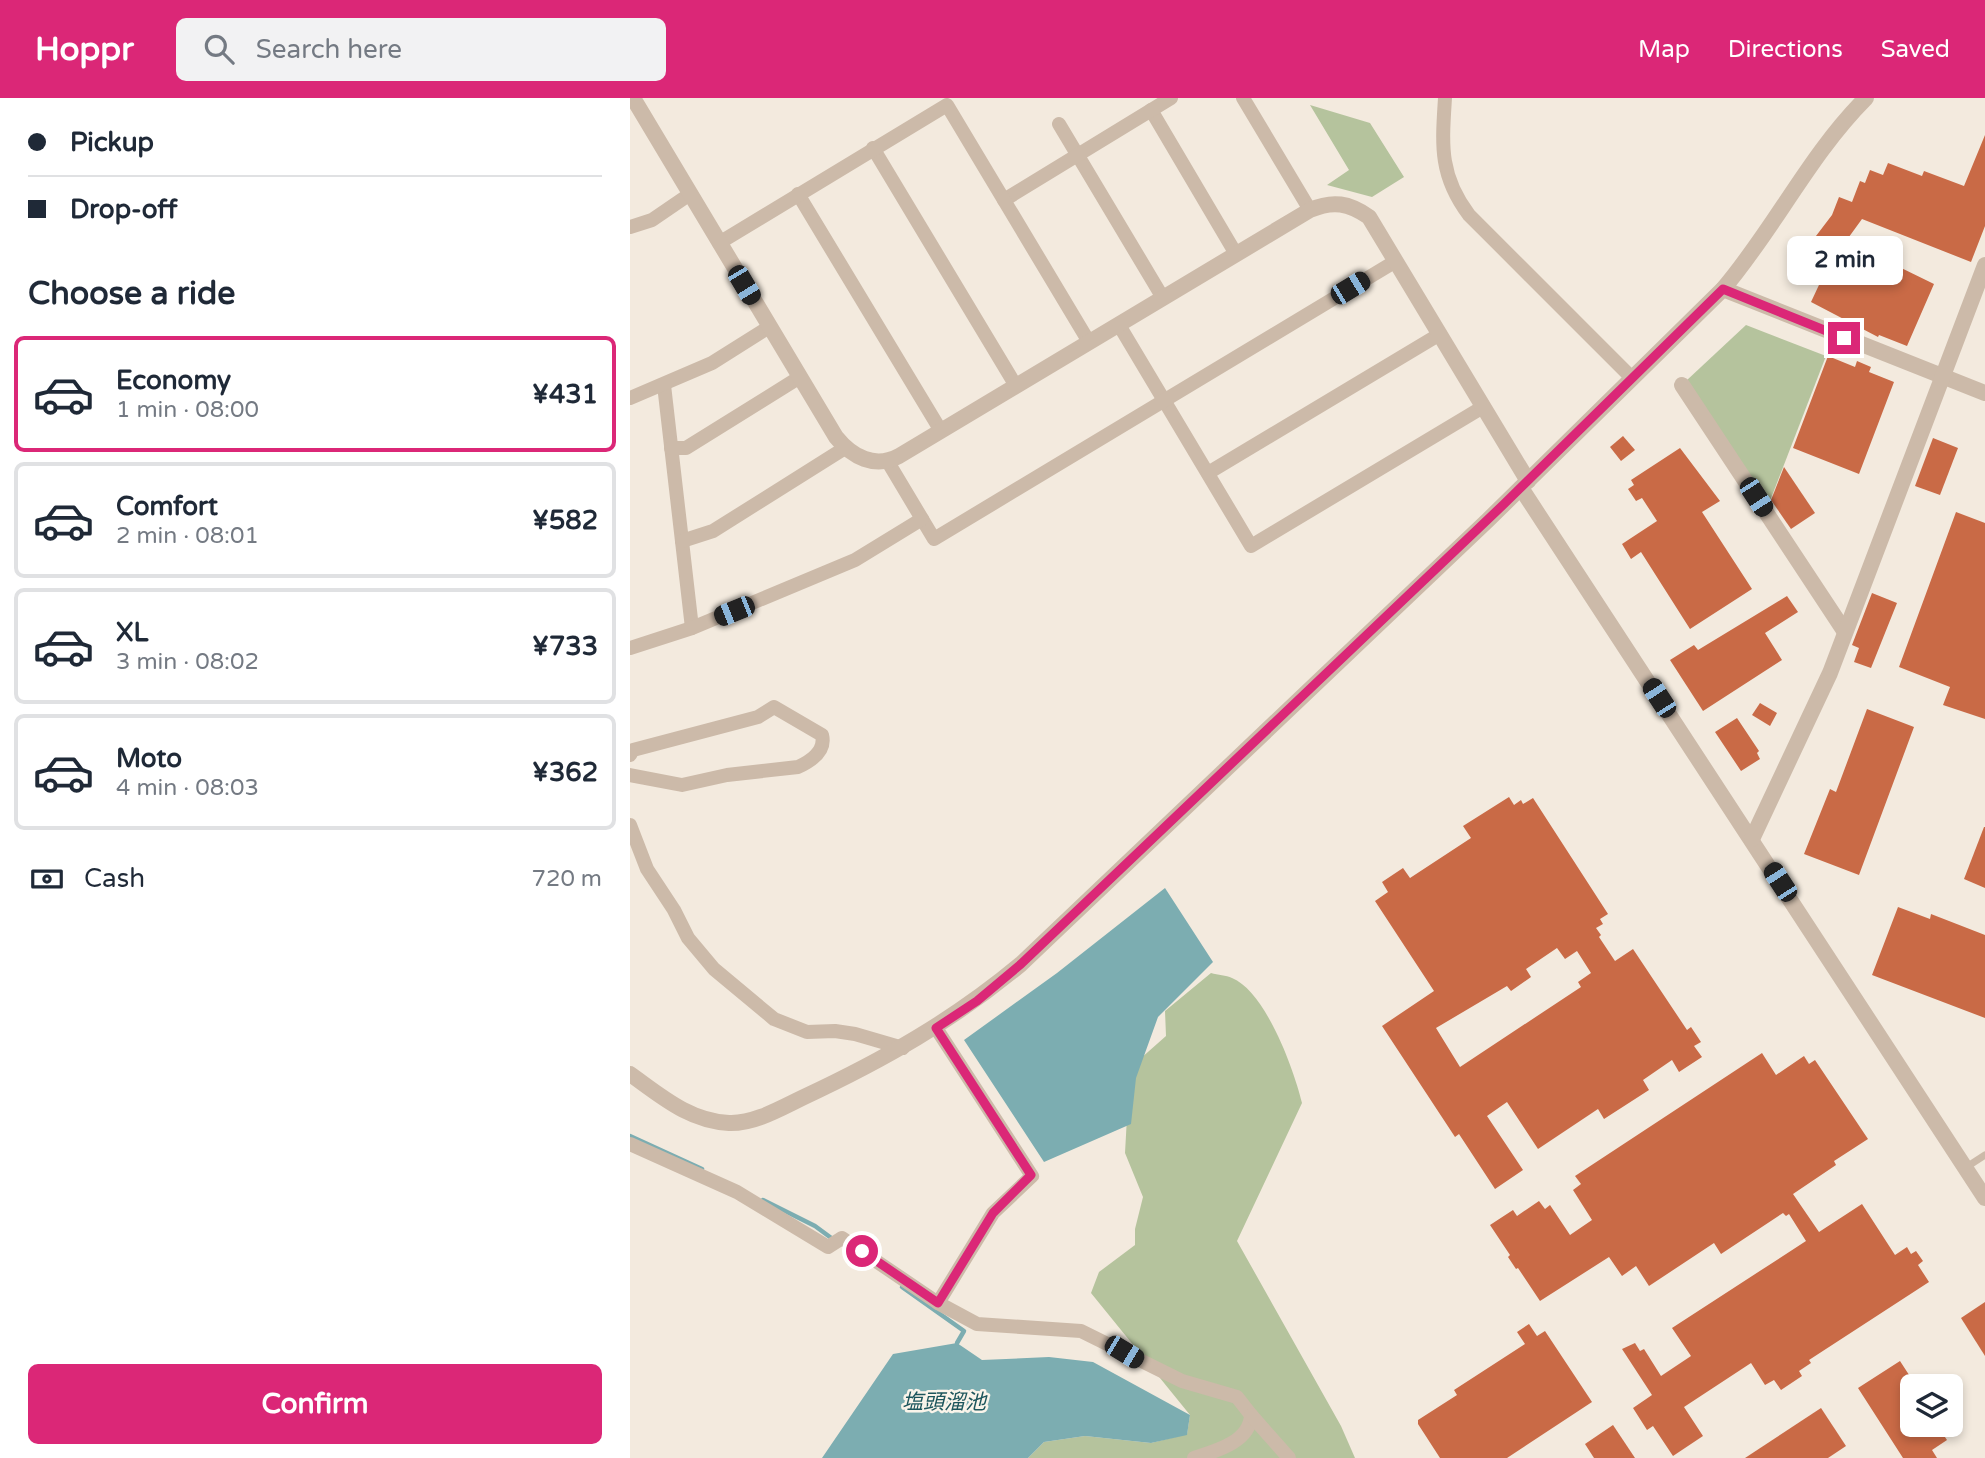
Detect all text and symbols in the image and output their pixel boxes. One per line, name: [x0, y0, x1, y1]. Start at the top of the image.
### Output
search box: [176, 18, 666, 81]
text: Hoppr: [35, 30, 134, 69]
icon: search: [200, 30, 238, 68]
text: Search here: [256, 34, 402, 65]
text: Map: [1638, 35, 1690, 64]
text: Directions: [1728, 35, 1843, 64]
text: Saved: [1881, 35, 1950, 64]
text: Pickup: [70, 127, 154, 158]
text: Drop-off: [70, 194, 177, 225]
callout: 2 min: [1786, 236, 1902, 286]
text: 2 min: [1814, 246, 1876, 274]
car: [725, 262, 764, 308]
car: [1327, 268, 1374, 308]
text: Choose a ride: [28, 275, 235, 313]
route end: [1828, 322, 1860, 354]
icon: car: [32, 363, 95, 426]
text: Economy: [116, 365, 231, 396]
text: ¥431: [532, 379, 598, 410]
text: 1 min · 08:00: [116, 396, 259, 424]
car: [1736, 474, 1777, 520]
icon: car: [32, 489, 95, 552]
text: Comfort: [116, 491, 218, 522]
text: ¥582: [532, 505, 598, 536]
text: 2 min · 08:01: [116, 522, 259, 550]
car: [711, 593, 758, 629]
icon: car: [32, 615, 95, 678]
text: XL: [116, 617, 148, 648]
text: ¥733: [532, 631, 598, 662]
text: 3 min · 08:02: [116, 648, 259, 676]
car: [1639, 675, 1680, 721]
icon: car: [32, 741, 95, 804]
text: Moto: [116, 743, 182, 774]
text: ¥362: [532, 757, 598, 788]
text: 4 min · 08:03: [116, 774, 259, 802]
car: [1760, 859, 1801, 905]
icon: cash: [28, 860, 66, 898]
text: Cash: [84, 863, 145, 894]
text: 720 m: [532, 865, 602, 893]
route start: [846, 1235, 878, 1267]
car: [1101, 1332, 1148, 1372]
button: Confirm: [28, 1364, 602, 1444]
map controls: [1900, 1374, 1963, 1437]
button: layers: [1900, 1374, 1963, 1437]
water label: 塩頭溜池: [902, 1390, 988, 1415]

